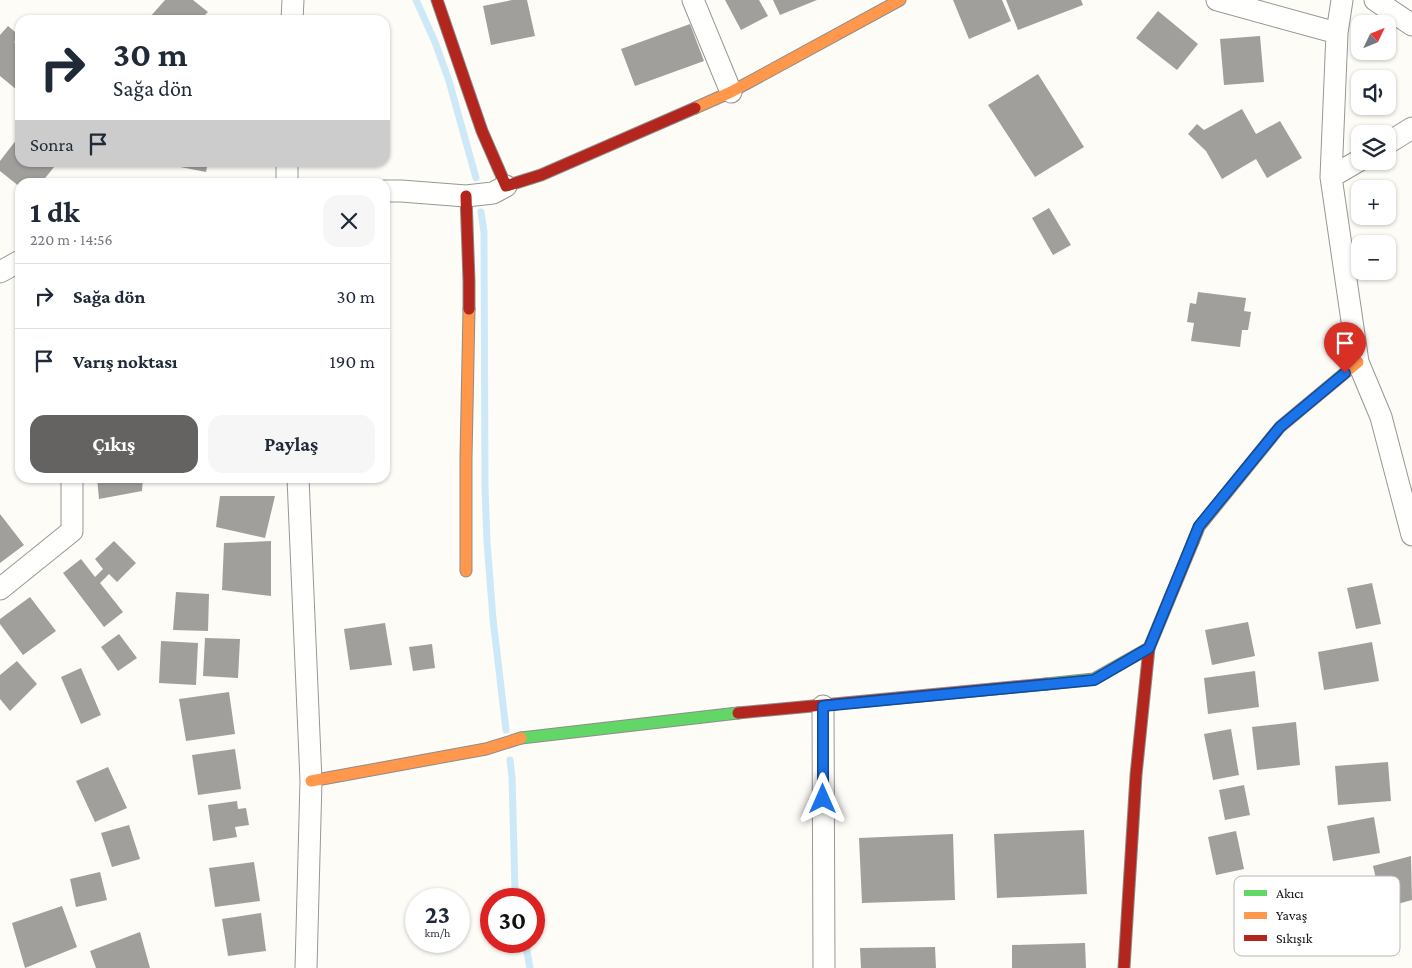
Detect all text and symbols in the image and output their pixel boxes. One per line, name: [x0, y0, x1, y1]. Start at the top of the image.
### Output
north arrow: [1351, 15, 1396, 60]
map controls: [1351, 15, 1396, 280]
icon: right: [30, 35, 95, 100]
text: 30 m: [113, 35, 188, 74]
button: sound: [1351, 70, 1396, 115]
text: Sağa dön: [113, 76, 193, 101]
button: layers: [1351, 125, 1396, 170]
icon: arrive: [84, 130, 112, 158]
text: Sonra: [30, 134, 74, 155]
button: +: [1351, 180, 1396, 225]
text: 1 dk: [30, 195, 80, 228]
button: close: [323, 195, 375, 247]
text: 220 m · 14:56: [30, 231, 113, 248]
button: −: [1351, 235, 1396, 280]
icon: right: [30, 282, 58, 310]
text: Sağa dön: [73, 286, 145, 307]
text: 30 m: [336, 286, 375, 307]
pin: [1324, 322, 1366, 373]
icon: arrive: [1331, 329, 1359, 357]
icon: arrive: [30, 347, 58, 375]
text: Varış noktası: [73, 351, 178, 372]
text: 190 m: [329, 351, 375, 372]
button: Çıkış: [30, 415, 198, 473]
button: Paylaş: [208, 415, 375, 473]
position arrow: [796, 772, 848, 824]
legend: [1234, 876, 1400, 956]
text: Akıcı: [1276, 885, 1304, 901]
speed limit sign: 30: [480, 888, 545, 953]
text: 23: [425, 901, 450, 928]
text: Yavaş: [1276, 907, 1307, 923]
text: km/h: [425, 926, 450, 940]
text: Sıkışık: [1276, 930, 1313, 946]

